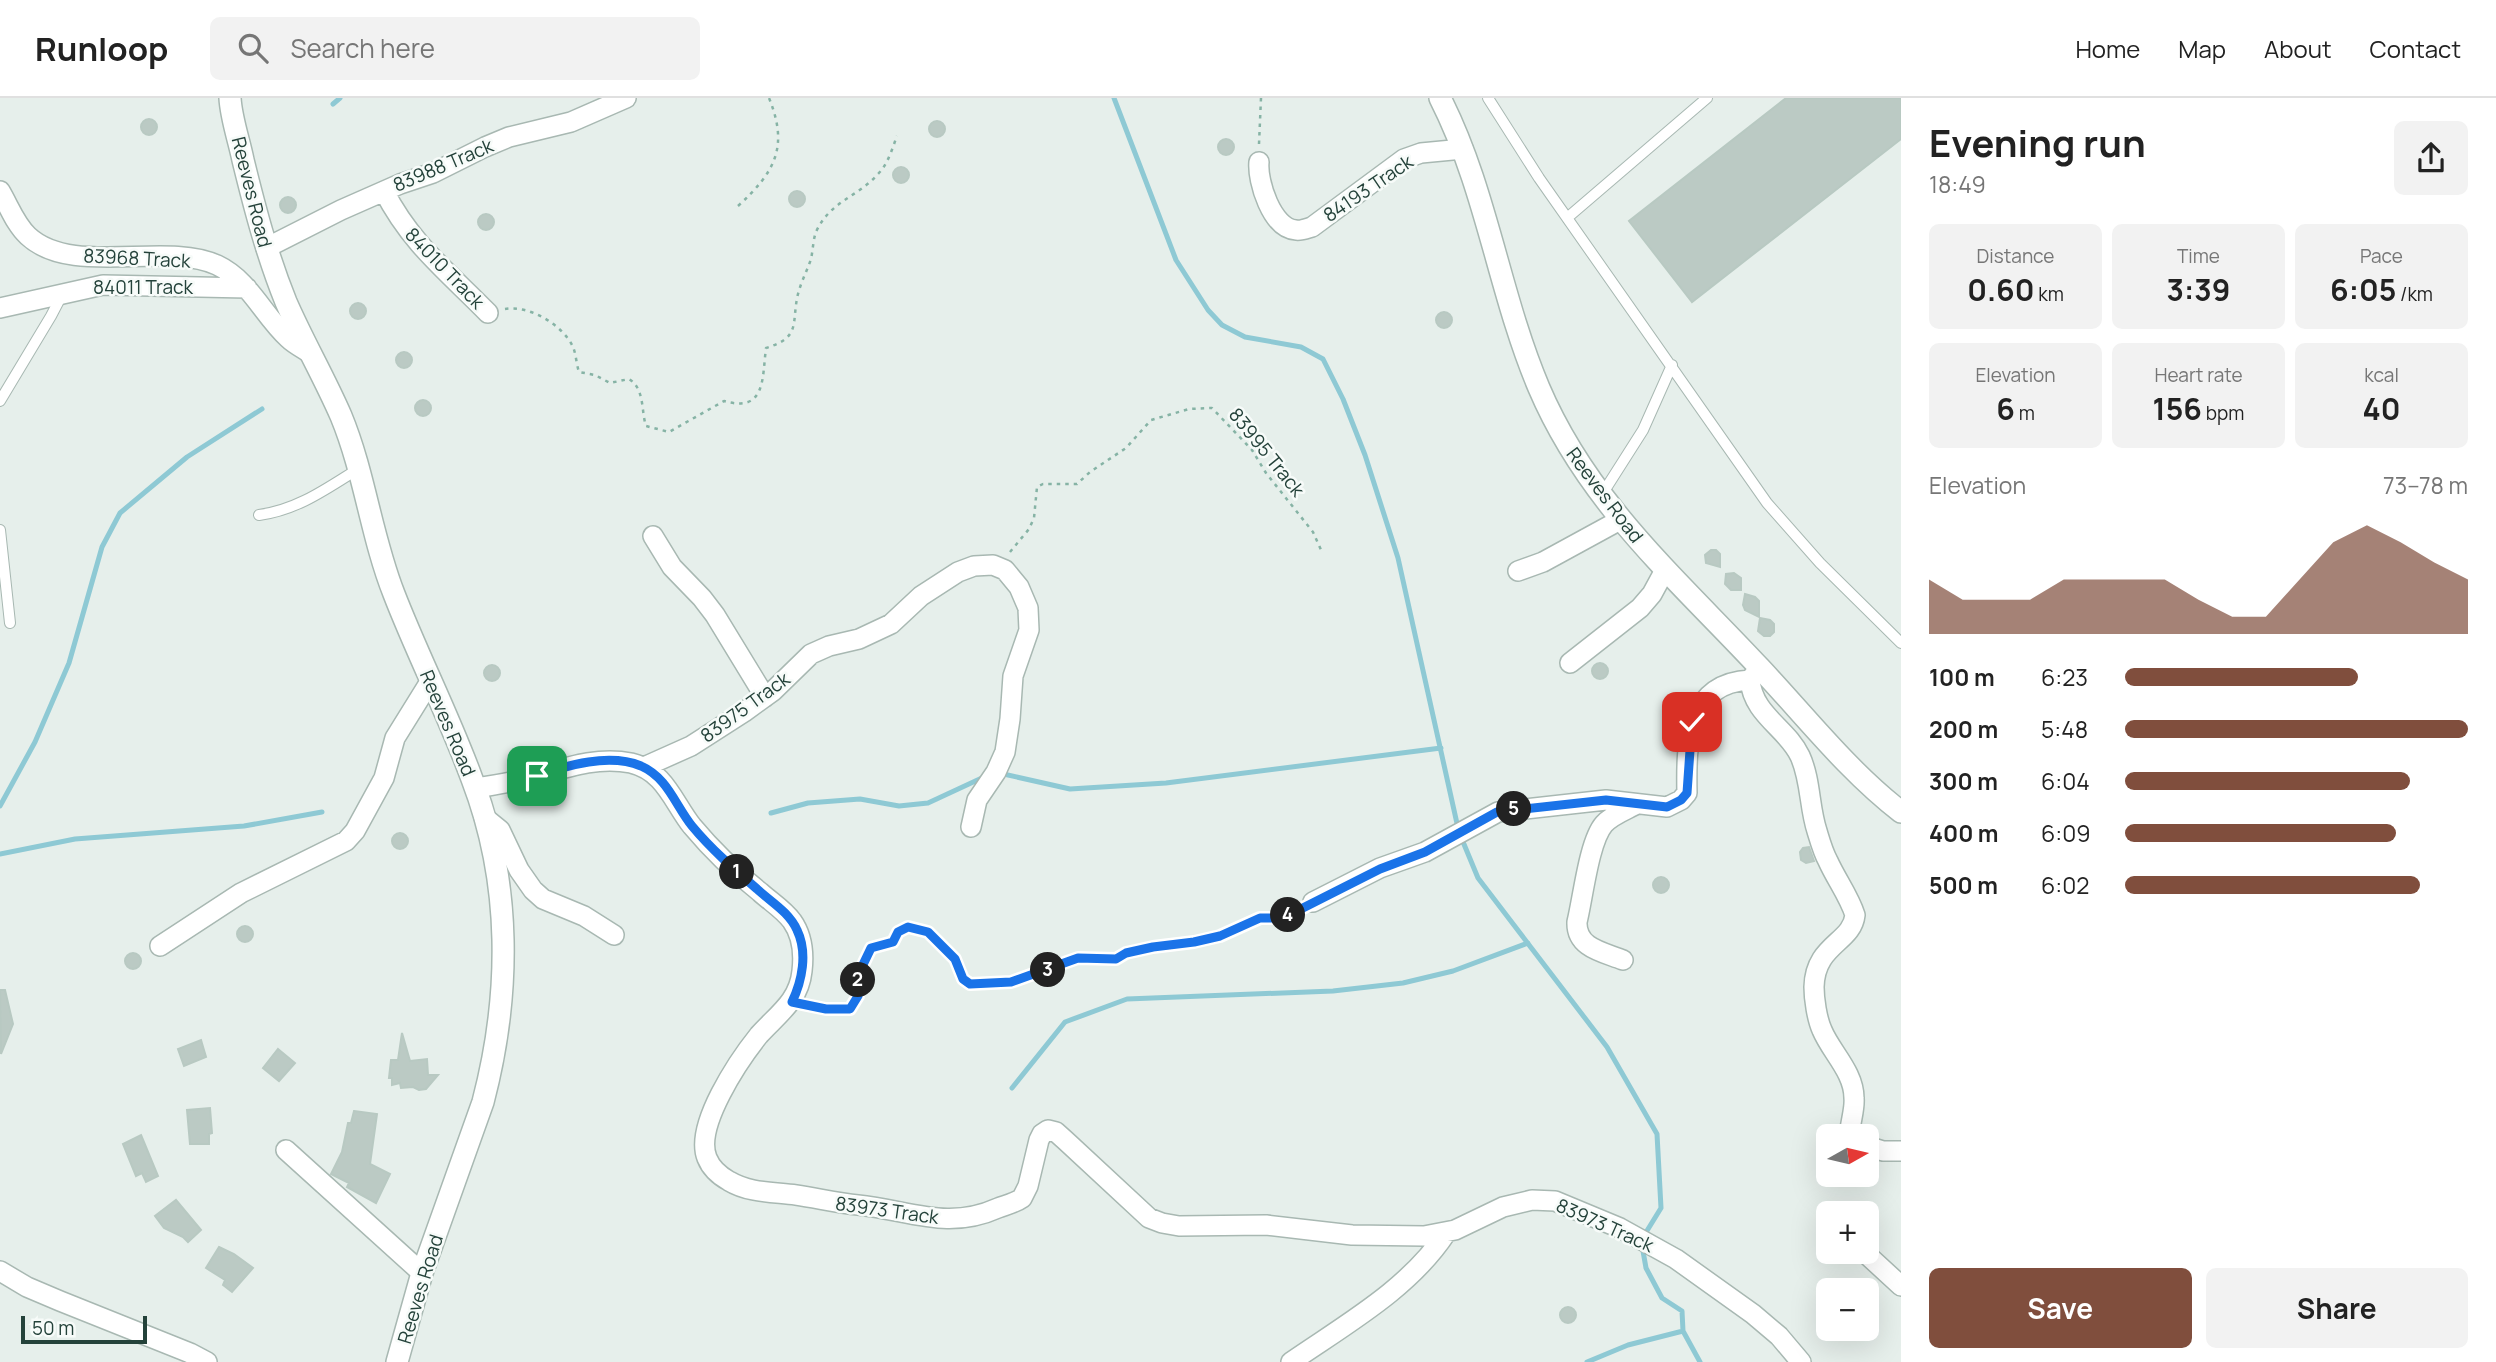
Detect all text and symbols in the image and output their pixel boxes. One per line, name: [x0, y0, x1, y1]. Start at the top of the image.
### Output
search box: [210, 17, 700, 80]
text: Runloop: [35, 26, 168, 71]
icon: search: [234, 29, 272, 67]
text: Search here: [290, 30, 435, 66]
text: Home: [2075, 32, 2140, 65]
text: Map: [2178, 32, 2226, 65]
text: About: [2264, 32, 2332, 65]
text: Contact: [2370, 32, 2461, 65]
text: Evening run: [1929, 116, 2146, 168]
button: share: [2394, 121, 2468, 195]
street label: 83988 Track: [389, 132, 498, 198]
street label: Reeves Road: [226, 134, 278, 250]
street label: 84193 Track: [1318, 148, 1418, 228]
text: 18:49: [1929, 168, 1986, 200]
street label: 84010 Track: [400, 222, 491, 315]
street label: 83968 Track: [83, 242, 192, 274]
text: Distance: [1977, 243, 2054, 269]
text: Time: [2177, 243, 2220, 269]
text: Pace: [2360, 243, 2403, 269]
text: 0.60: [1967, 269, 2034, 310]
text: 3:39: [2167, 269, 2230, 310]
text: 6:05: [2330, 269, 2396, 310]
street label: 84011 Track: [93, 274, 193, 300]
text: km: [2034, 281, 2064, 307]
text: /km: [2396, 281, 2433, 307]
text: Elevation: [1975, 362, 2056, 388]
text: Heart rate: [2154, 362, 2243, 388]
text: kcal: [2364, 362, 2399, 388]
text: 6: [1996, 388, 2015, 429]
text: 156: [2153, 388, 2202, 429]
text: 40: [2363, 388, 2401, 429]
text: m: [2015, 400, 2035, 426]
text: bpm: [2202, 400, 2244, 426]
street label: 83995 Track: [1223, 402, 1311, 502]
street label: Reeves Road: [1561, 442, 1649, 548]
text: Elevation: [1929, 469, 2026, 501]
text: 73–78 m: [2383, 469, 2468, 501]
text: 100 m: [1929, 661, 1995, 693]
text: 6:23: [2041, 661, 2088, 693]
street label: 83975 Track: [695, 665, 795, 748]
street label: Reeves Road: [414, 666, 482, 780]
pin: [1662, 692, 1722, 752]
icon: check: [1673, 703, 1711, 741]
text: 200 m: [1929, 713, 1998, 745]
text: 5:48: [2041, 713, 2088, 745]
pin: [507, 746, 567, 806]
icon: arrive: [518, 757, 556, 795]
text: 300 m: [1929, 765, 1998, 797]
text: 6:04: [2041, 765, 2090, 797]
pin: 5: [1496, 792, 1532, 826]
text: 5: [1508, 795, 1519, 821]
text: 400 m: [1929, 817, 1999, 849]
text: 6:09: [2041, 817, 2090, 849]
pin: 1: [720, 854, 754, 890]
text: 1: [732, 858, 741, 884]
text: 500 m: [1929, 869, 1998, 901]
text: 6:02: [2041, 869, 2089, 901]
pin: 4: [1270, 898, 1306, 932]
text: 4: [1282, 901, 1293, 927]
pin: 3: [1030, 952, 1066, 988]
text: 3: [1042, 956, 1053, 982]
pin: 2: [840, 962, 876, 998]
text: 2: [852, 966, 863, 992]
north arrow: [1816, 1124, 1880, 1186]
map controls: [1816, 1124, 1879, 1341]
street label: 83973 Track: [834, 1190, 941, 1230]
street label: 83973 Track: [1552, 1192, 1658, 1258]
button: +: [1816, 1201, 1879, 1264]
street label: Reeves Road: [391, 1231, 449, 1347]
button: Save: [1929, 1268, 2192, 1348]
button: Share: [2206, 1268, 2468, 1348]
button: −: [1816, 1278, 1879, 1341]
scale bar: [21, 1313, 147, 1345]
text: 50 m: [32, 1315, 74, 1341]

